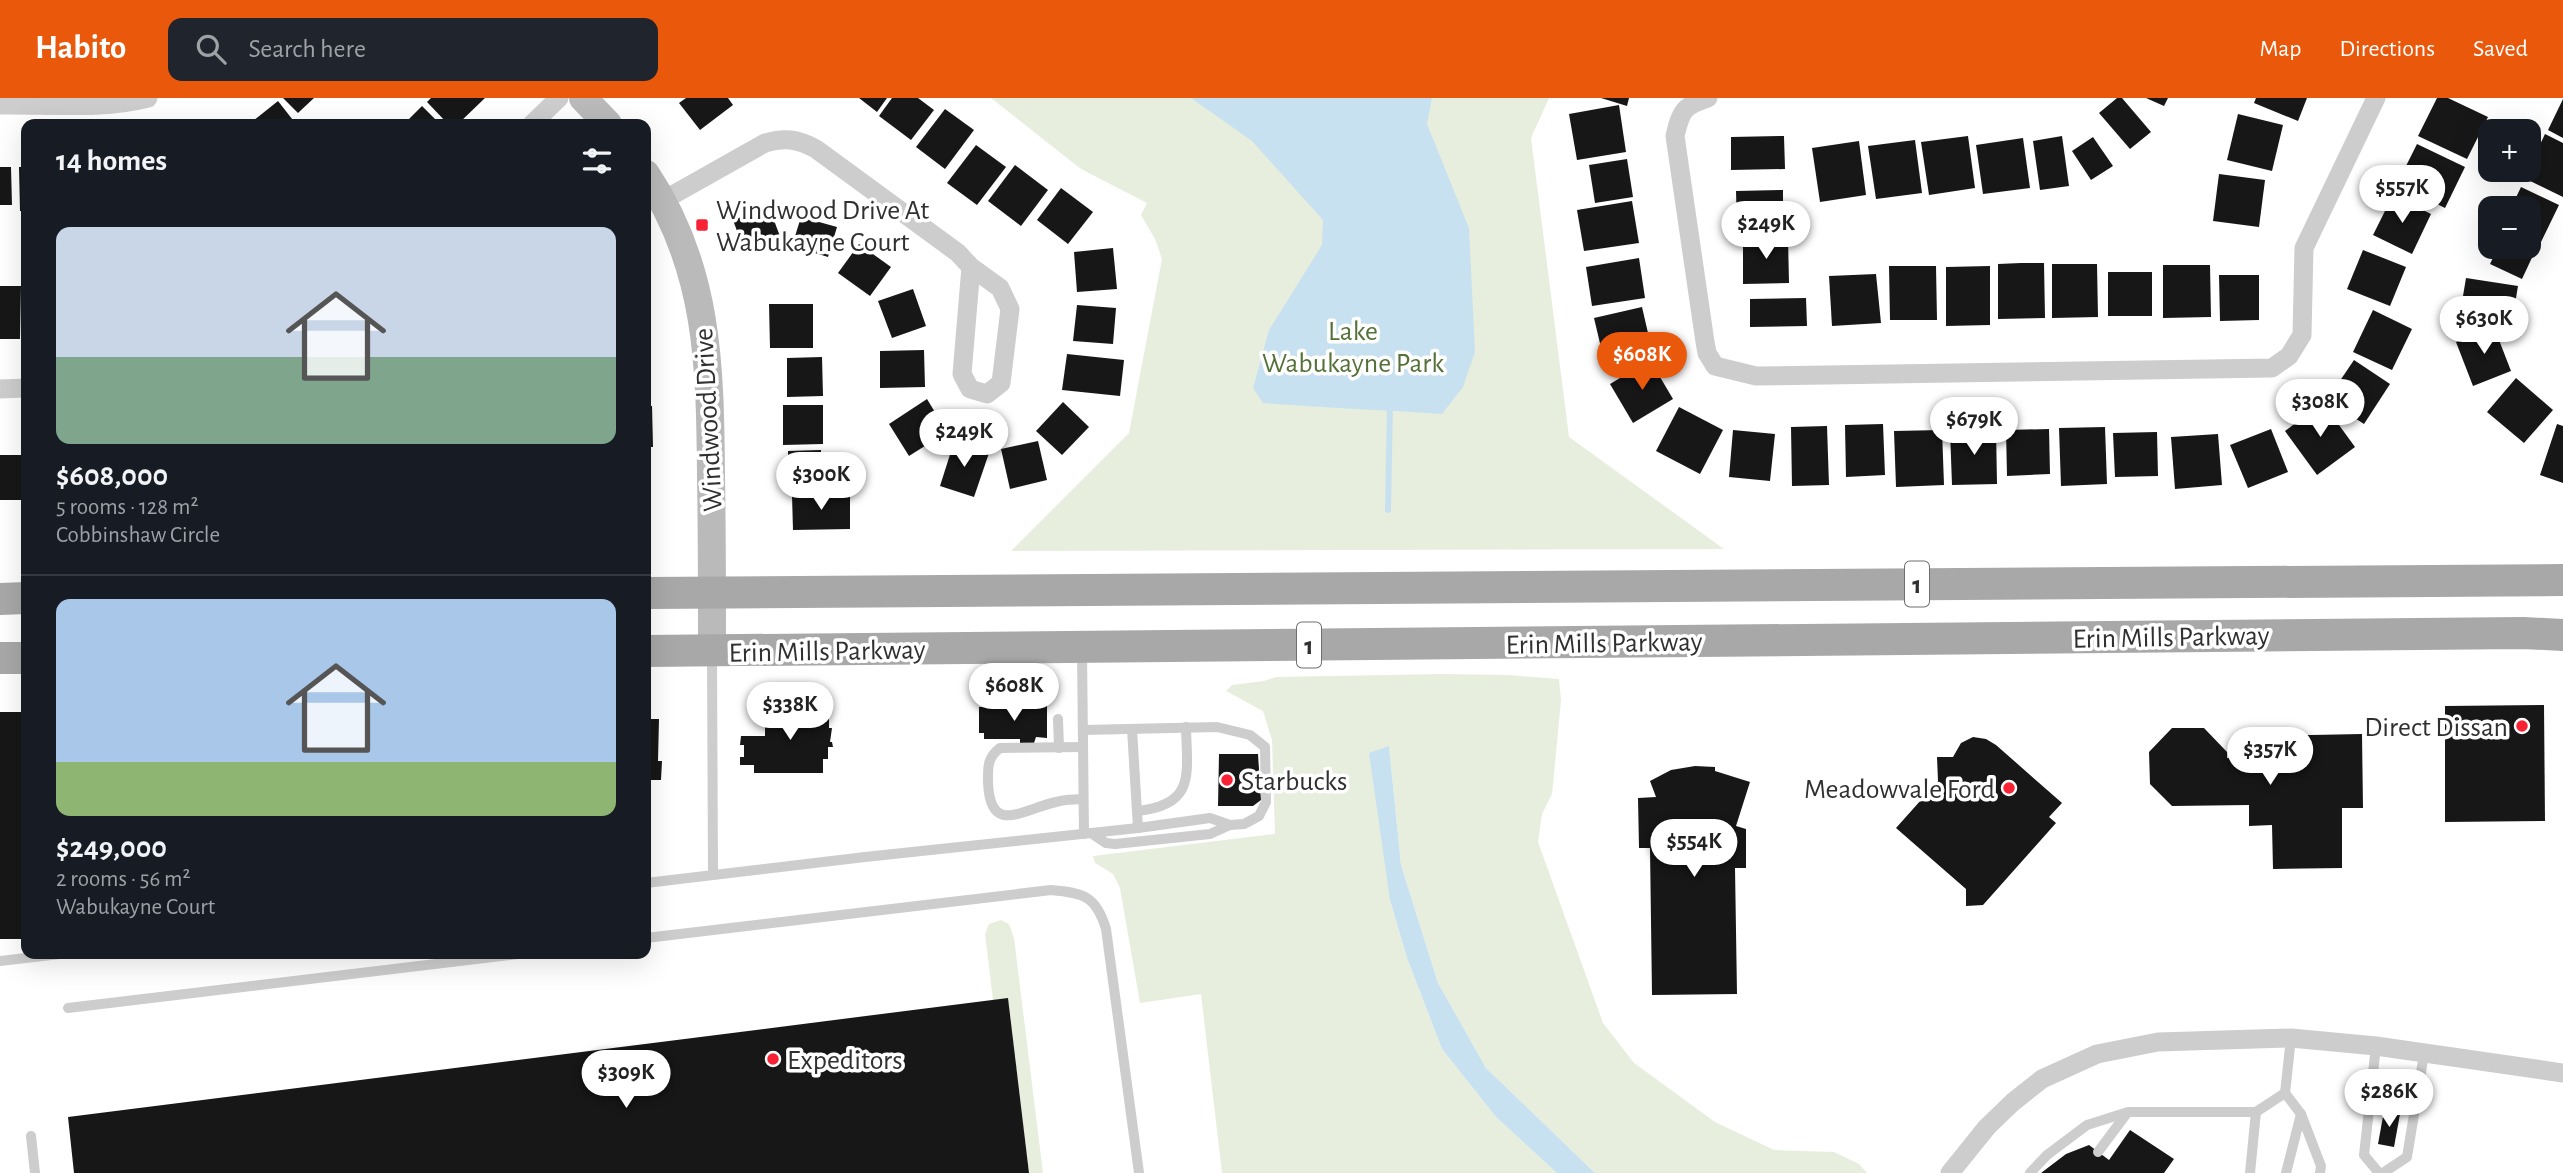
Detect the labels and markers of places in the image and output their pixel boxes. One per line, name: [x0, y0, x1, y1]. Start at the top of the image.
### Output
pin: $557K: [2353, 166, 2451, 225]
place label: Windwood Drive At Wabukayne Court: [716, 197, 929, 257]
pin: $249K: [1717, 202, 1815, 261]
marker: Windwood Drive At Wabukayne Court: [694, 217, 710, 233]
pin: $630K: [2435, 296, 2533, 356]
pin: $608K: [1593, 332, 1691, 392]
pin: $308K: [2271, 380, 2369, 439]
pin: $679K: [1925, 398, 2023, 457]
pin: $249K: [915, 410, 1013, 469]
pin: $300K: [772, 452, 870, 512]
pin: $608K: [965, 664, 1063, 723]
pin: $338K: [741, 682, 839, 742]
place label: Direct Dissan: [2364, 714, 2508, 742]
marker: Direct Dissan: [2514, 718, 2530, 734]
pin: $357K: [2221, 728, 2319, 787]
place label: Starbucks: [1241, 768, 1347, 796]
marker: Starbucks: [1219, 772, 1235, 788]
place label: Meadowvale Ford: [1804, 776, 1995, 804]
marker: Meadowvale Ford: [2001, 780, 2017, 796]
pin: $554K: [1645, 820, 1743, 879]
place label: Expeditors: [787, 1047, 903, 1075]
pin: $309K: [577, 1051, 675, 1110]
marker: Expeditors: [765, 1051, 781, 1067]
pin: $286K: [2340, 1070, 2438, 1129]

